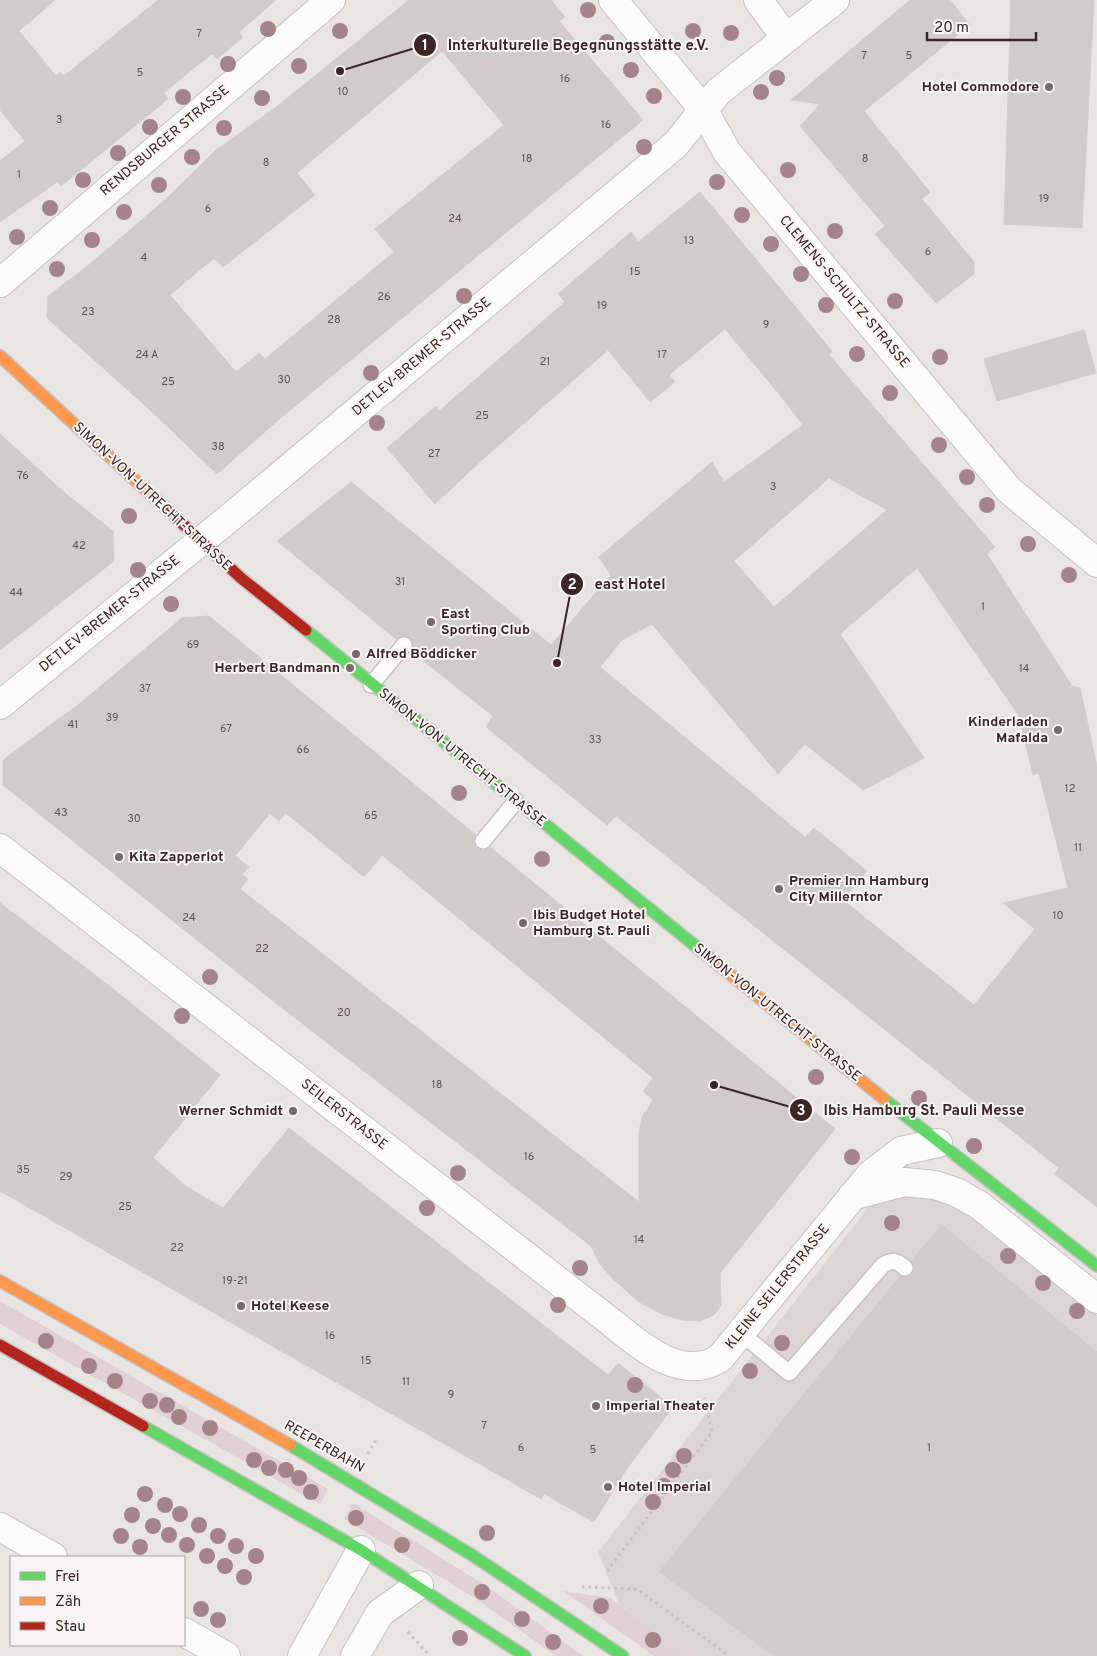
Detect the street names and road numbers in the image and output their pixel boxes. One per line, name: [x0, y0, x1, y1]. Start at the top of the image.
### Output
street label: RENDSBURGER STRASSE: [97, 82, 233, 200]
street label: CLEMENS-SCHULTZ-STRASSE: [775, 212, 913, 372]
street label: DETLEV-BREMER-STRASSE: [349, 294, 495, 420]
street label: SIMON-VON-UTRECHT-STRASSE: [69, 419, 235, 575]
street label: DETLEV-BREMER-STRASSE: [36, 552, 184, 676]
street label: SIMON-VON-UTRECHT-STRASSE: [375, 685, 549, 831]
street label: SIMON-VON-UTRECHT-STRASSE: [690, 940, 864, 1086]
street label: SEILERSTRASSE: [297, 1076, 391, 1154]
street label: KLEINE SEILERSTRASSE: [722, 1221, 834, 1353]
street label: REEPERBAHN: [281, 1417, 367, 1477]

